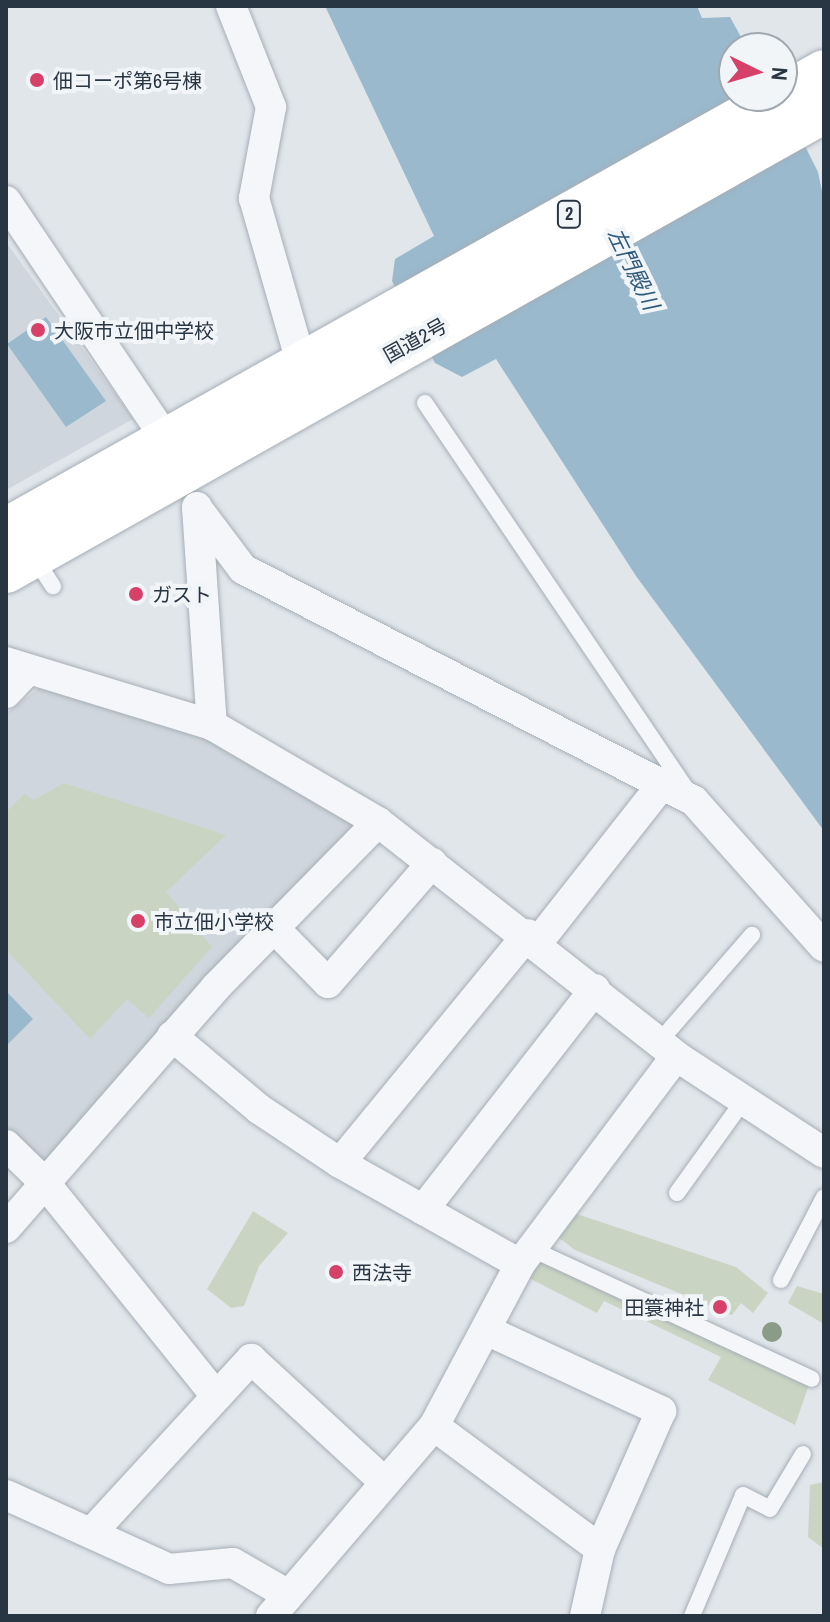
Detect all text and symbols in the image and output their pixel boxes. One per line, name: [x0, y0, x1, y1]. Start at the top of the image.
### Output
north arrow: [718, 32, 798, 112]
text: N: [764, 66, 795, 82]
place label: 佃コーポ第6号棟: [53, 68, 202, 92]
marker: 佃コーポ第6号棟: [28, 71, 46, 89]
road number: 2: [555, 200, 583, 228]
water label: 左門殿川: [602, 224, 664, 314]
street label: 国道2号: [379, 313, 451, 367]
place label: 大阪市立佃中学校: [54, 318, 214, 342]
marker: 大阪市立佃中学校: [29, 321, 47, 339]
place label: ガスト: [152, 582, 212, 606]
marker: ガスト: [127, 585, 145, 603]
place label: 市立佃小学校: [154, 909, 274, 933]
marker: 市立佃小学校: [129, 912, 147, 930]
place label: 西法寺: [352, 1260, 412, 1284]
marker: 西法寺: [327, 1263, 345, 1281]
place label: 田簑神社: [624, 1295, 704, 1319]
marker: 田簑神社: [711, 1298, 729, 1316]

